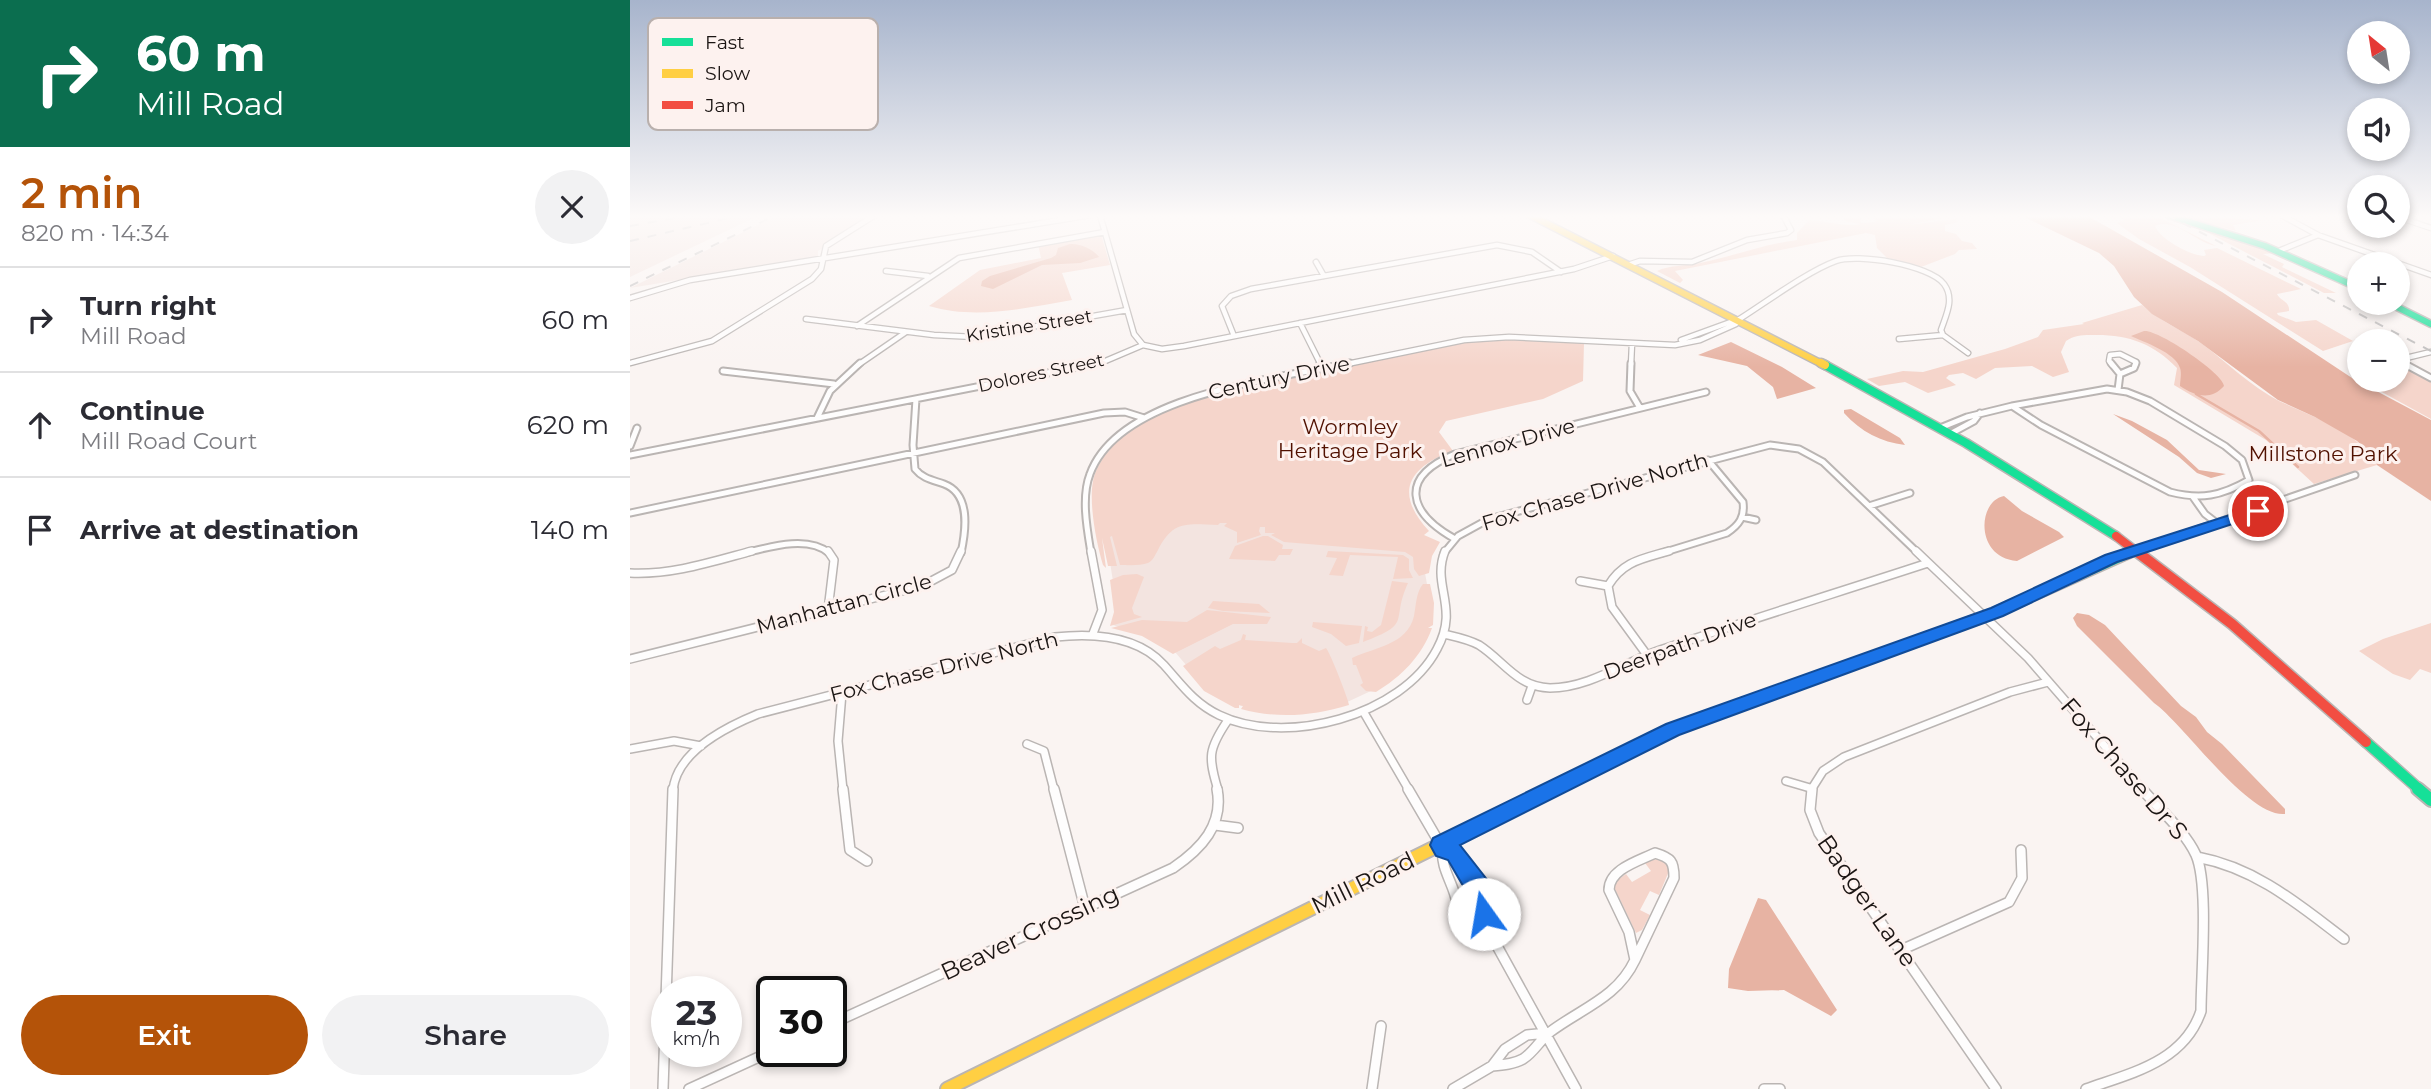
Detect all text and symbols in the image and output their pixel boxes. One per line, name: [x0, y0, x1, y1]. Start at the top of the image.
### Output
legend: [648, 18, 878, 130]
north arrow: [2347, 21, 2410, 84]
map controls: [2347, 21, 2410, 392]
text: 60 m: [136, 24, 266, 83]
icon: right: [21, 28, 112, 119]
text: Fast: [705, 31, 745, 54]
text: Slow: [705, 62, 750, 85]
text: Mill Road: [136, 84, 284, 123]
text: Jam: [704, 94, 746, 117]
button: sound: [2347, 98, 2410, 161]
text: 2 min: [21, 167, 142, 219]
button: close: [535, 170, 609, 244]
button: search: [2347, 175, 2410, 238]
text: 820 m · 14:34: [21, 219, 169, 247]
button: +: [2347, 252, 2410, 315]
text: Turn right: [80, 290, 216, 322]
icon: right: [21, 301, 59, 339]
text: 60 m: [542, 304, 609, 336]
street label: Kristine Street: [964, 305, 1094, 347]
text: Mill Road: [80, 322, 187, 350]
button: −: [2347, 329, 2410, 392]
street label: Dolores Street: [976, 349, 1106, 397]
street label: Century Drive: [1206, 350, 1352, 405]
text: Continue: [80, 395, 205, 427]
icon: ahead: [21, 406, 59, 444]
text: 620 m: [527, 409, 609, 441]
street label: Lennox Drive: [1438, 413, 1578, 472]
park label: Wormley Heritage Park: [1278, 414, 1423, 463]
text: Mill Road Court: [80, 427, 257, 455]
park label: Millstone Park: [2249, 441, 2398, 466]
street label: Fox Chase Drive North: [1479, 447, 1711, 536]
pin: [2228, 481, 2288, 541]
icon: arrive: [2239, 492, 2277, 530]
icon: arrive: [21, 511, 59, 549]
text: Arrive at destination: [80, 514, 359, 546]
text: 140 m: [531, 514, 609, 546]
street label: Manhattan Circle: [754, 568, 934, 639]
street label: Deerpath Drive: [1600, 606, 1760, 685]
street label: Fox Chase Drive North: [827, 626, 1061, 707]
street label: Fox Chase Dr S: [2055, 692, 2194, 846]
street label: Badger Lane: [1811, 829, 1924, 972]
street label: Mill Road: [1306, 845, 1419, 920]
position arrow: [1447, 877, 1521, 951]
street label: Beaver Crossing: [936, 879, 1123, 987]
speed limit sign: 30: [756, 976, 847, 1067]
text: 23: [676, 991, 717, 1034]
button: Exit: [21, 995, 308, 1075]
button: Share: [322, 995, 609, 1075]
text: km/h: [672, 1028, 721, 1050]

